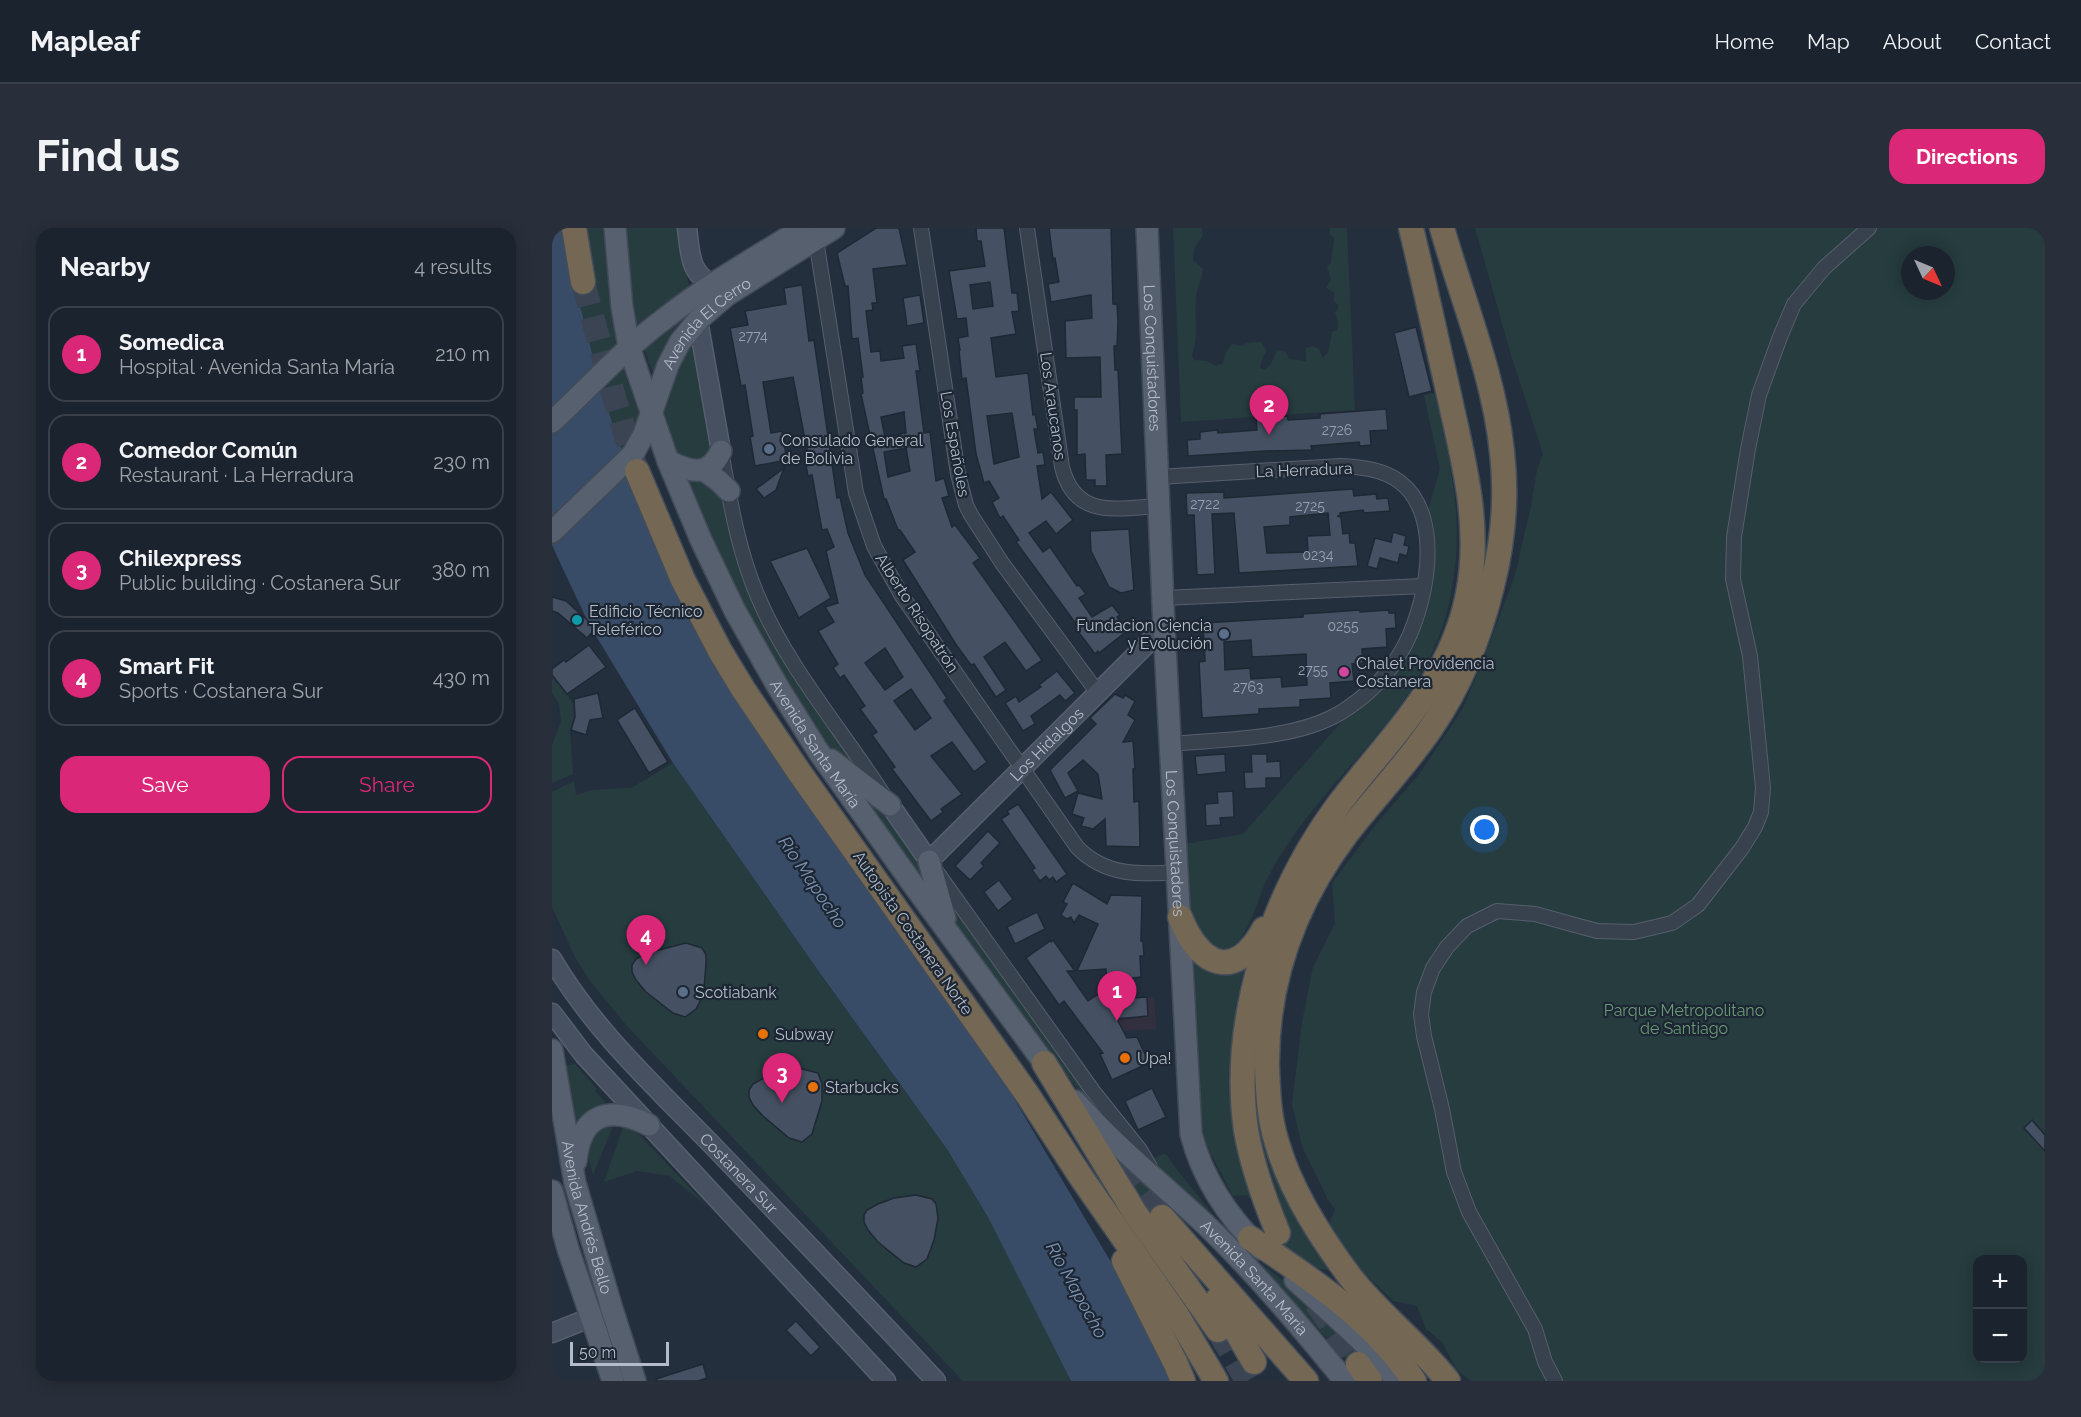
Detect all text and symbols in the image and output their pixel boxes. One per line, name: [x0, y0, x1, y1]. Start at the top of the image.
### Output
text: Mapleaf: [30, 25, 140, 58]
text: Home: [1715, 29, 1774, 54]
text: Map: [1807, 29, 1850, 54]
text: About: [1883, 29, 1942, 54]
text: Contact: [1975, 29, 2051, 54]
button: Directions: [1889, 129, 2045, 184]
text: Find us: [36, 132, 180, 181]
north arrow: [1901, 246, 1955, 300]
text: Nearby: [60, 252, 150, 282]
text: 4 results: [414, 255, 492, 279]
street label: Avenida El Cerro: [658, 273, 754, 372]
street label: Los Conquistadores: [1140, 284, 1165, 432]
house number: 2774: [738, 328, 768, 344]
text: Somedica: [119, 329, 224, 355]
text: 1: [77, 342, 86, 366]
text: 210 m: [435, 342, 490, 366]
street label: Los Araucanos: [1036, 351, 1070, 461]
text: Hospital · Avenida Santa María: [119, 355, 395, 379]
pin: 2: [1250, 386, 1288, 435]
street label: Los Españoles: [936, 390, 974, 499]
house number: 2726: [1322, 422, 1352, 438]
place label: Consulado General de Bolivia: [781, 431, 924, 468]
text: Comedor Común: [119, 437, 298, 463]
marker: Consulado General de Bolivia: [762, 442, 776, 456]
text: 2: [76, 450, 87, 474]
text: 230 m: [433, 450, 490, 474]
street label: La Herradura: [1255, 459, 1353, 481]
text: Restaurant · La Herradura: [119, 463, 354, 487]
house number: 2722: [1190, 496, 1220, 512]
house number: 2725: [1295, 498, 1325, 514]
text: Chilexpress: [119, 545, 242, 571]
house number: 0234: [1303, 547, 1334, 563]
street label: Alberto Risopatrón: [871, 550, 963, 676]
text: 3: [76, 558, 87, 582]
text: 380 m: [432, 558, 490, 582]
text: Public building · Costanera Sur: [119, 571, 401, 595]
place label: Edificio Técnico Teleférico: [589, 602, 703, 639]
marker: Edificio Técnico Teleférico: [570, 613, 584, 627]
place label: Fundacion Ciencia y Evolución: [1076, 616, 1212, 653]
house number: 0255: [1327, 618, 1359, 634]
marker: Fundacion Ciencia y Evolución: [1217, 627, 1231, 641]
text: Smart Fit: [119, 653, 214, 679]
place label: Chalet Providencia Costanera: [1356, 654, 1494, 691]
house number: 2755: [1298, 662, 1328, 678]
marker: Chalet Providencia Costanera: [1337, 665, 1351, 679]
text: 4: [76, 666, 87, 690]
text: 430 m: [433, 666, 490, 690]
street label: Avenida Santa María: [766, 676, 865, 811]
text: Sports · Costanera Sur: [119, 679, 323, 703]
house number: 2763: [1233, 679, 1263, 695]
street label: Los Hidalgos: [1006, 703, 1087, 785]
button: Save: [60, 756, 270, 813]
button: Share: [282, 756, 492, 813]
street label: Los Conquistadores: [1162, 769, 1189, 918]
your location: [1470, 815, 1499, 844]
water label: Río Mapocho: [775, 832, 851, 932]
street label: Autopista Costanera Norte: [849, 847, 977, 1019]
pin: 4: [626, 916, 665, 965]
pin: 1: [1098, 972, 1136, 1021]
place label: Scotiabank: [695, 983, 777, 1002]
marker: Scotiabank: [676, 985, 690, 999]
park label: Parque Metropolitano de Santiago: [1604, 1001, 1764, 1038]
place label: Subway: [775, 1025, 834, 1044]
marker: Subway: [756, 1027, 770, 1041]
place label: Upa!: [1137, 1049, 1172, 1068]
marker: Upa!: [1118, 1051, 1132, 1065]
pin: 3: [762, 1054, 802, 1103]
place label: Starbucks: [825, 1078, 899, 1097]
marker: Starbucks: [806, 1080, 820, 1094]
street label: Costanera Sur: [696, 1129, 782, 1218]
street label: Avenida Andrés Bello: [558, 1139, 617, 1296]
street label: Avenida Santa María: [1197, 1216, 1312, 1339]
water label: Río Mapocho: [1042, 1238, 1112, 1342]
map controls: [1973, 1255, 2027, 1363]
button: +: [1973, 1255, 2027, 1309]
button: −: [1973, 1309, 2027, 1363]
scale bar: [570, 1339, 669, 1366]
text: 50 m: [579, 1343, 616, 1362]

